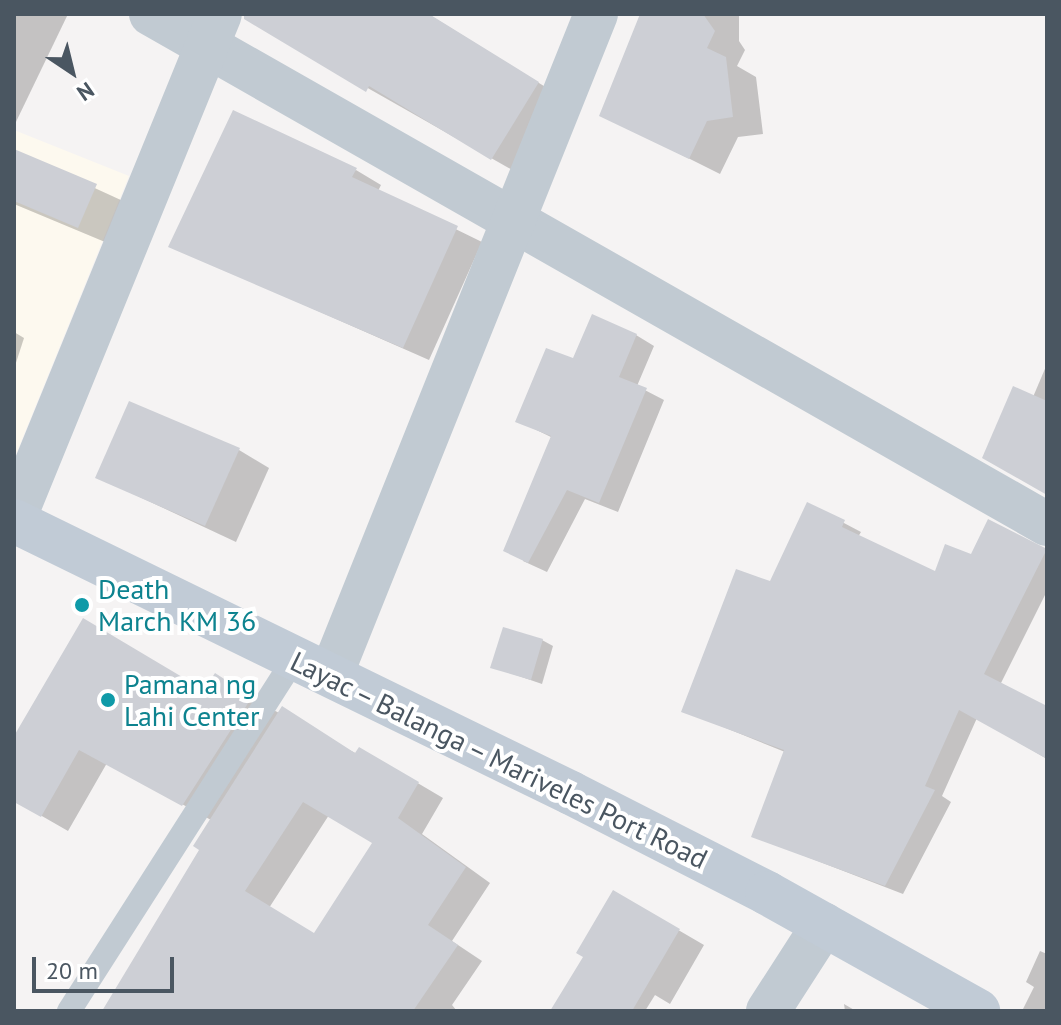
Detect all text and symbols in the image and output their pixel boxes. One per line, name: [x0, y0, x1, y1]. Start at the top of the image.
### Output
north arrow: [32, 32, 112, 112]
text: N: [72, 76, 100, 107]
place label: Death March KM 36: [98, 572, 256, 638]
marker: Death March KM 36: [73, 596, 91, 614]
street label: Layac – Balanga – Mariveles Port Road: [281, 642, 717, 878]
place label: Pamana ng Lahi Center: [124, 667, 260, 733]
marker: Pamana ng Lahi Center: [99, 691, 117, 709]
scale bar: [36, 941, 178, 991]
text: 20 m: [46, 955, 98, 986]

